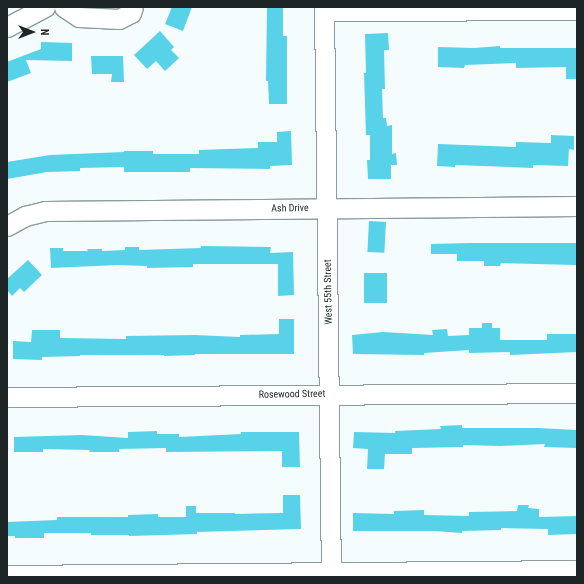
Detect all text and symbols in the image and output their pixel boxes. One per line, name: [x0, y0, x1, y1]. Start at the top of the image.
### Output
north arrow: [12, 12, 52, 52]
text: N: [38, 29, 51, 35]
street label: Ash Drive: [271, 202, 309, 214]
street label: West 55th Street: [321, 259, 335, 325]
street label: Rosewood Street: [258, 387, 326, 401]

